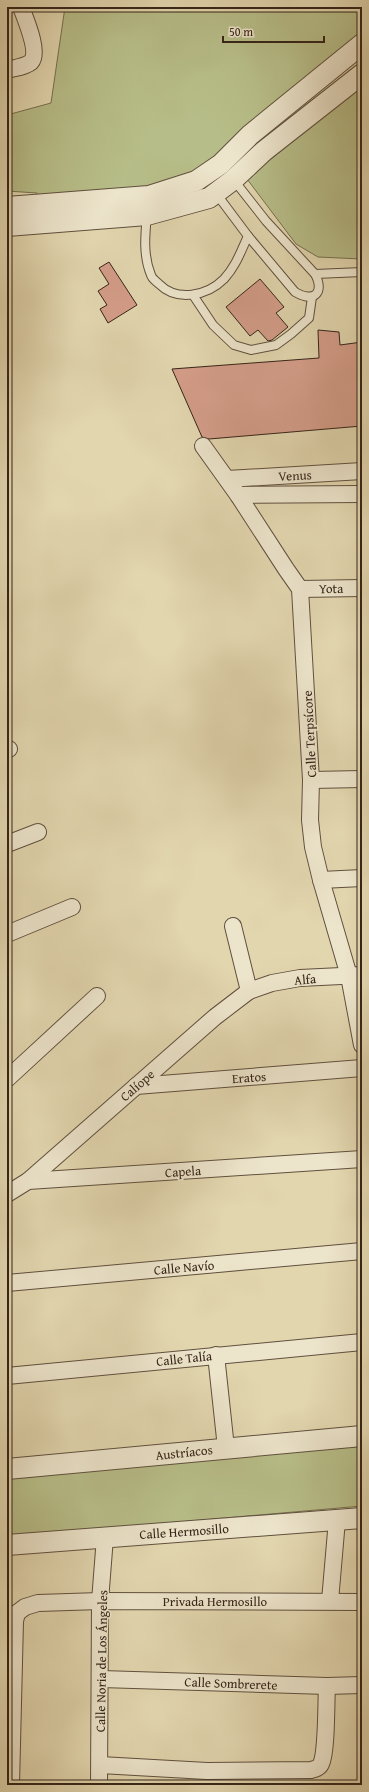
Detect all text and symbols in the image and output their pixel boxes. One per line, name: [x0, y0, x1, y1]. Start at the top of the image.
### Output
scale bar: [223, 18, 324, 44]
text: 50 m: [229, 23, 253, 40]
street label: Venus: [278, 465, 312, 486]
street label: Yota: [319, 579, 344, 598]
street label: Calle Terpsícore: [298, 690, 321, 778]
street label: Alfa: [293, 969, 318, 990]
street label: Calíope: [116, 1065, 159, 1106]
street label: Eratos: [231, 1067, 267, 1088]
street label: Capela: [164, 1161, 203, 1182]
street label: Calle Navío: [153, 1255, 215, 1280]
street label: Calle Talía: [155, 1346, 214, 1371]
street label: Austríacos: [155, 1440, 214, 1465]
street label: Calle Hermosillo: [139, 1519, 230, 1544]
street label: Calle Noria de Los Ángeles: [91, 1590, 112, 1732]
street label: Privada Hermosillo: [163, 1592, 268, 1611]
street label: Calle Sombrerete: [184, 1672, 278, 1695]

